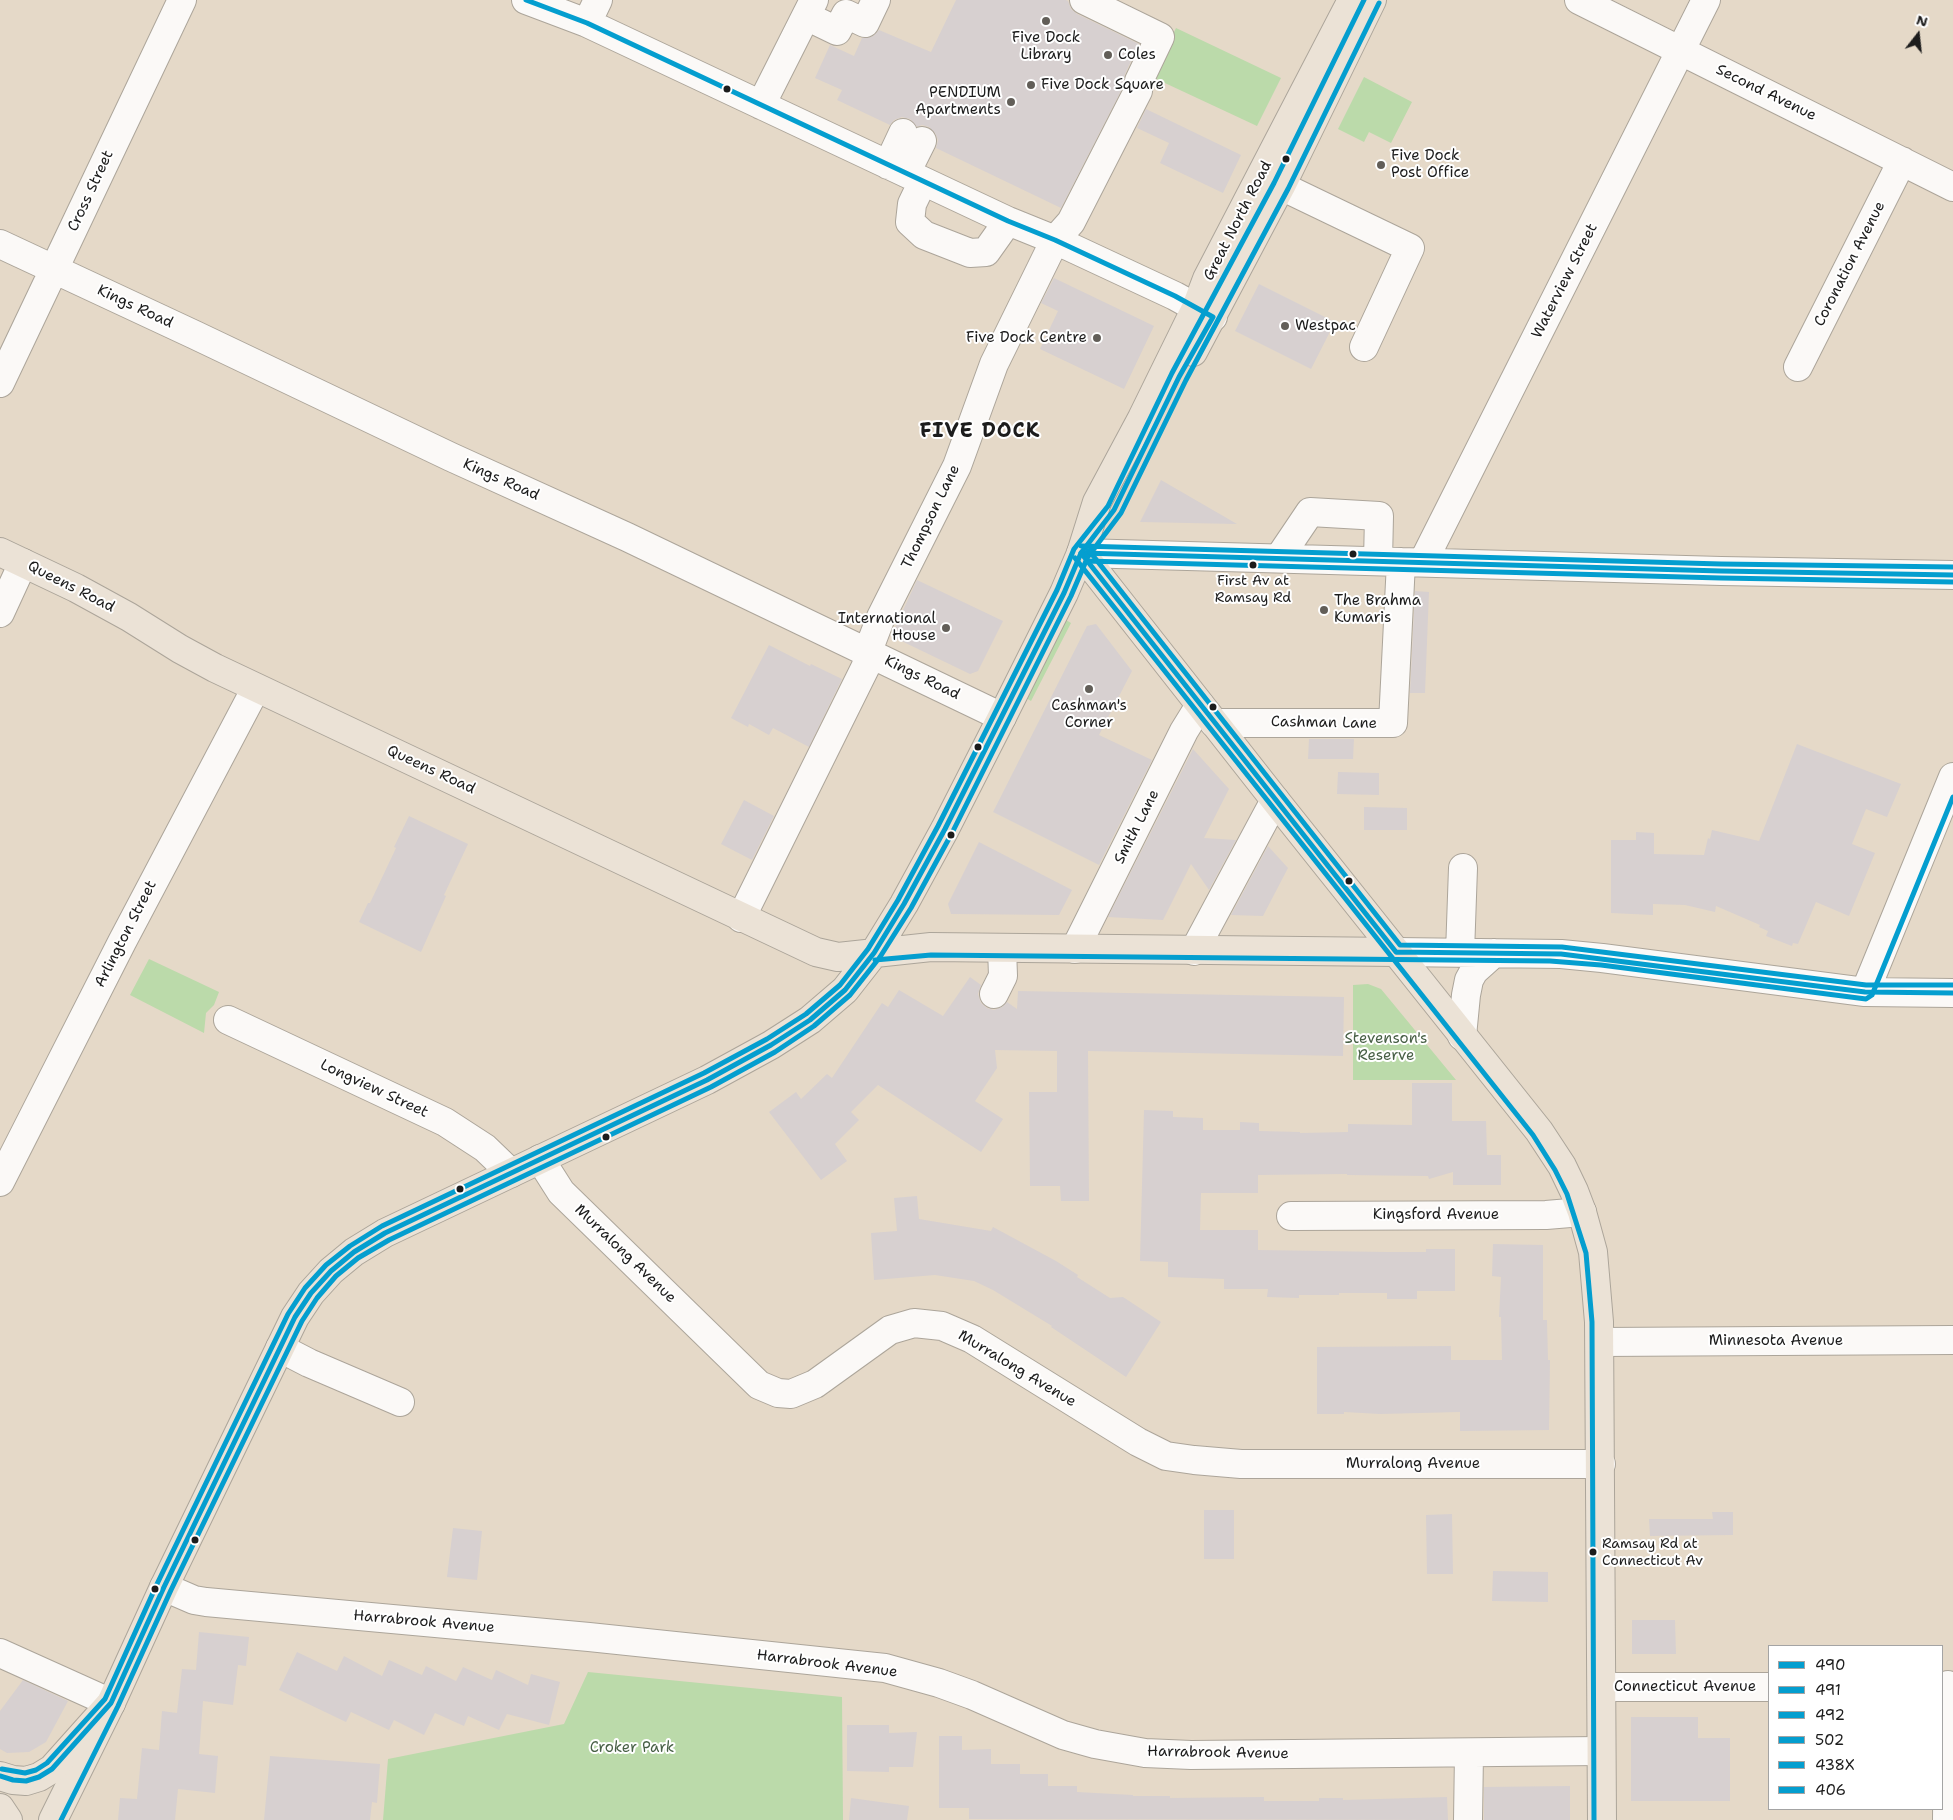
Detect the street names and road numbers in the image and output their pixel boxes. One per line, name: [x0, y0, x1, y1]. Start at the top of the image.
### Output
street label: Second Avenue: [1713, 61, 1819, 125]
street label: Cross Street: [64, 147, 118, 235]
street label: Great North Road: [1200, 158, 1276, 284]
street label: Coronation Avenue: [1811, 198, 1889, 330]
street label: Waterview Street: [1528, 220, 1602, 342]
street label: Kings Road: [94, 282, 176, 332]
street label: Kings Road: [460, 455, 542, 505]
street label: Thompson Lane: [898, 462, 964, 572]
street label: Queens Road: [24, 557, 118, 617]
street label: Kings Road: [881, 652, 963, 704]
street label: Cashman Lane: [1271, 713, 1377, 733]
street label: Queens Road: [384, 742, 478, 798]
street label: Smith Lane: [1111, 787, 1163, 867]
street label: Arlington Street: [91, 878, 161, 990]
street label: Longview Street: [317, 1056, 431, 1122]
street label: Murralong Avenue: [570, 1201, 680, 1307]
street label: Kingsford Avenue: [1373, 1206, 1499, 1224]
street label: Murralong Avenue: [955, 1327, 1079, 1411]
street label: Minnesota Avenue: [1709, 1332, 1843, 1350]
street label: Murralong Avenue: [1346, 1455, 1480, 1473]
street label: Harrabrook Avenue: [353, 1607, 495, 1637]
street label: Harrabrook Avenue: [756, 1646, 898, 1682]
street label: Connecticut Avenue: [1614, 1678, 1756, 1696]
street label: Harrabrook Avenue: [1147, 1743, 1289, 1763]

